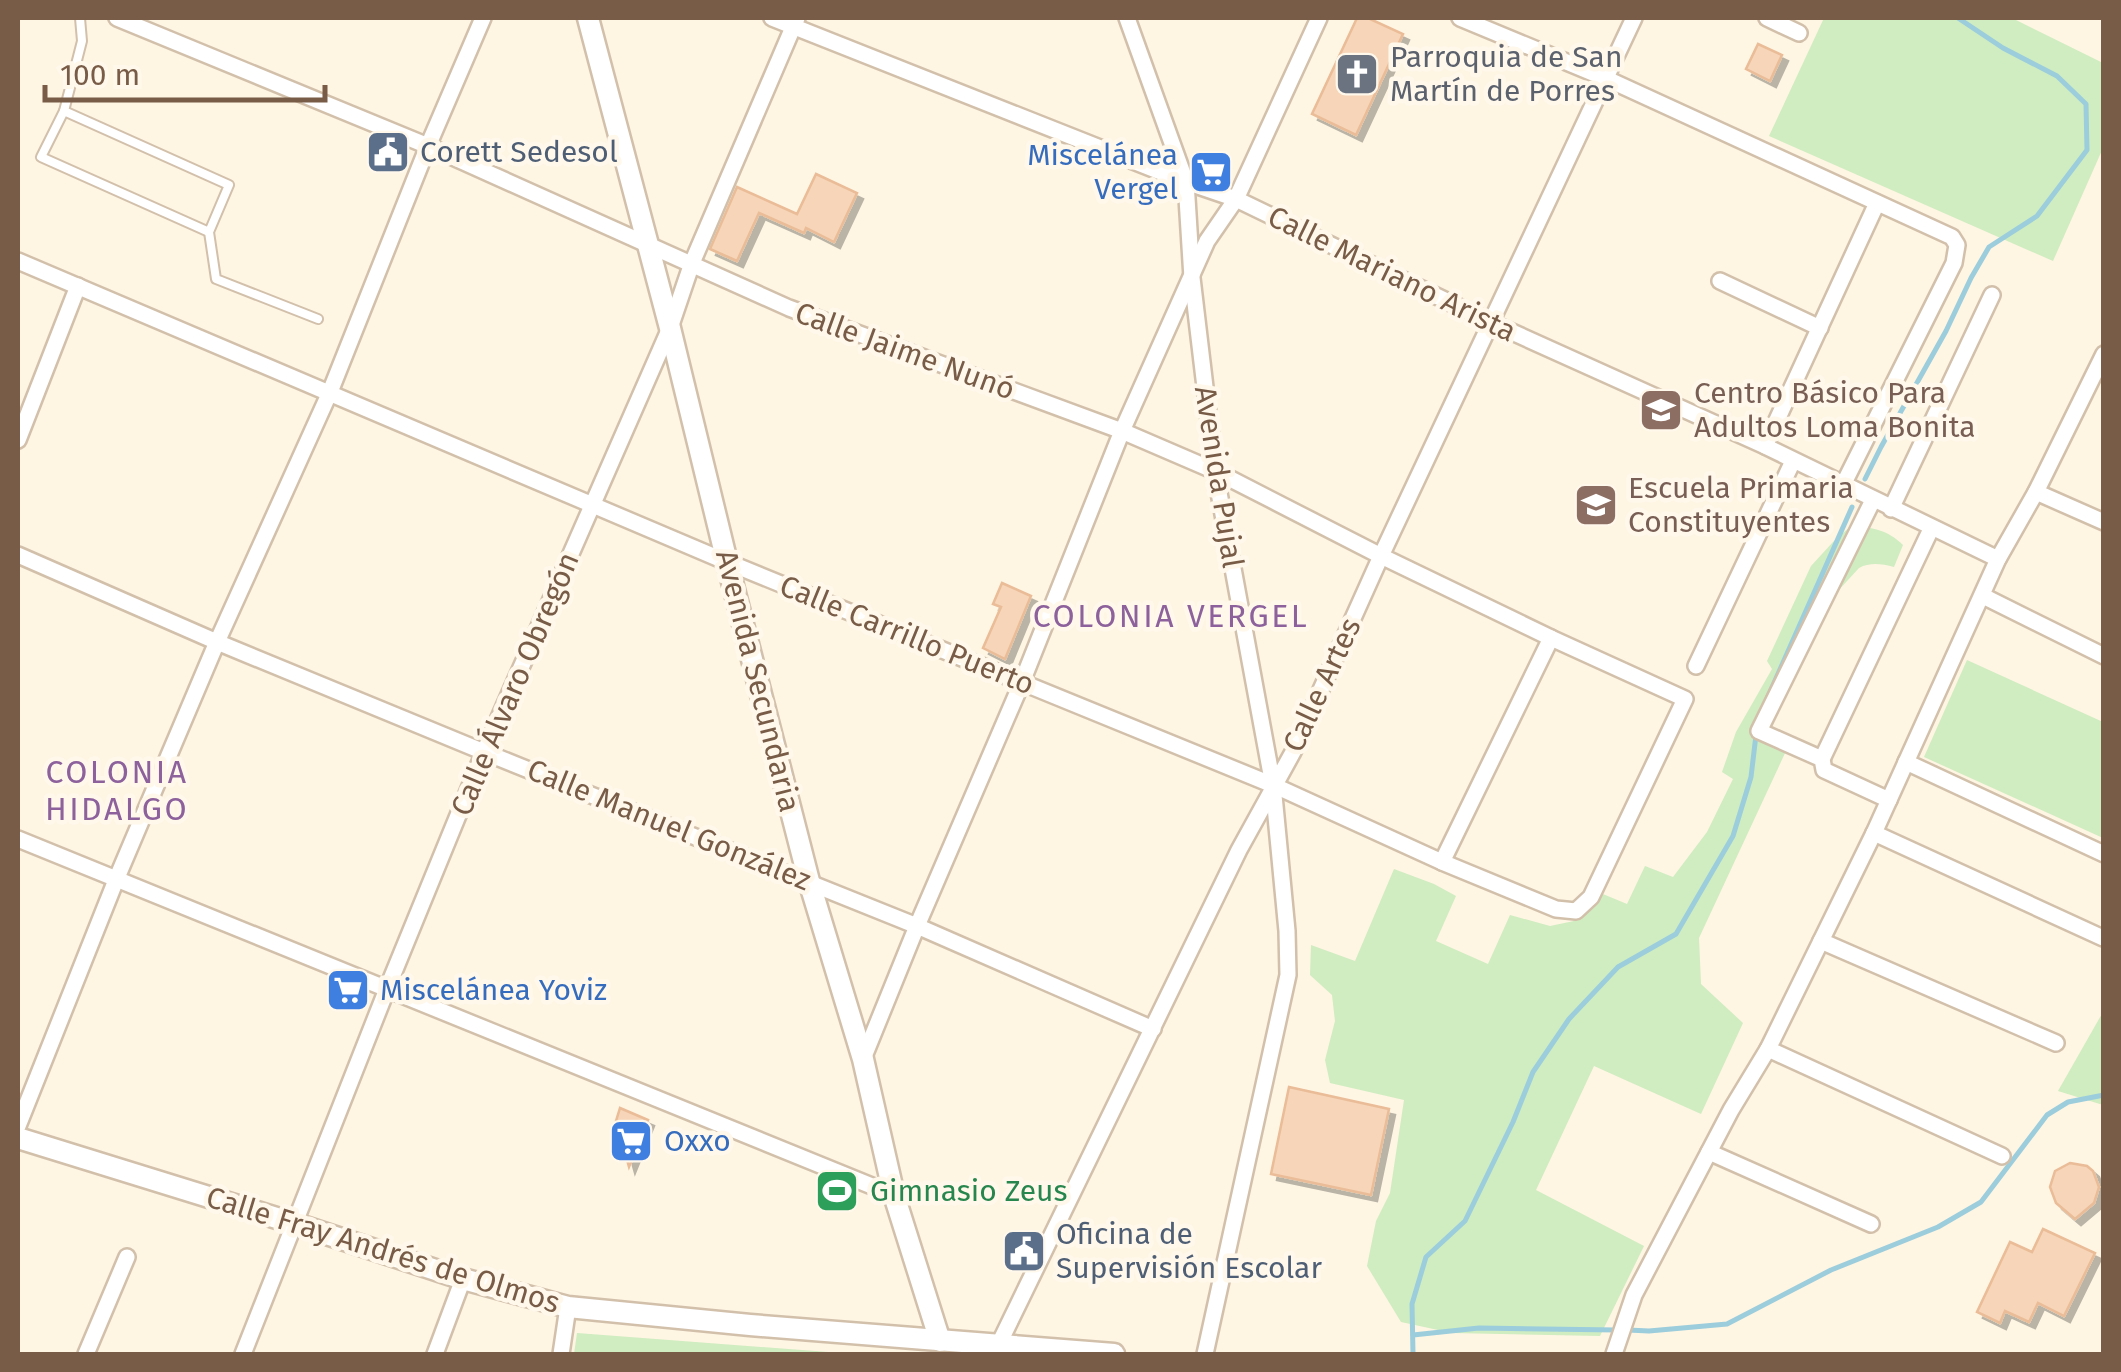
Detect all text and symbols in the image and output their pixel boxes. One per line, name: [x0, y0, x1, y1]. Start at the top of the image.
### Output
place label: Parroquia de San Martín de Porres: [1390, 39, 1623, 109]
scale bar: [45, 40, 325, 102]
church icon: Parroquia de San Martín de Porres: [1334, 51, 1380, 97]
text: 100 m: [60, 57, 140, 93]
public building icon: Corett Sedesol: [365, 129, 411, 175]
place label: Corett Sedesol: [420, 134, 618, 170]
place label: Miscelánea Vergel: [1027, 137, 1178, 207]
supermarket icon: Miscelánea Vergel: [1188, 149, 1234, 195]
street label: Calle Mariano Arista: [1262, 198, 1522, 350]
street label: Calle Jaime Nunó: [790, 295, 1020, 407]
place label: Centro Básico Para Adultos Loma Bonita: [1694, 375, 1976, 445]
street label: Avenida Pujal: [1187, 383, 1251, 571]
school or university icon: Centro Básico Para Adultos Loma Bonita: [1638, 387, 1684, 433]
place label: Escuela Primaria Constituyentes: [1628, 470, 1854, 540]
school or university icon: Escuela Primaria Constituyentes: [1573, 482, 1619, 528]
street label: Avenida Secundaria: [708, 546, 808, 816]
street label: Calle Álvaro Obregón: [443, 547, 587, 821]
street label: Calle Carrillo Puerto: [774, 567, 1040, 703]
district label: COLONIA VERGEL: [1033, 597, 1309, 635]
street label: Calle Artes: [1275, 612, 1369, 758]
street label: Calle Manuel González: [522, 752, 816, 898]
district label: COLONIA HIDALGO: [45, 753, 189, 828]
supermarket icon: Miscelánea Yoviz: [325, 967, 371, 1013]
place label: Miscelánea Yoviz: [380, 972, 607, 1008]
supermarket icon: Oxxo: [608, 1118, 654, 1164]
place label: Oxxo: [664, 1123, 731, 1159]
sports icon: Gimnasio Zeus: [814, 1168, 860, 1214]
place label: Gimnasio Zeus: [870, 1173, 1067, 1209]
street label: Calle Fray Andrés de Olmos: [202, 1179, 564, 1321]
place label: Oficina de Supervisión Escolar: [1056, 1216, 1322, 1286]
public building icon: Oficina de Supervisión Escolar: [1001, 1228, 1047, 1274]

